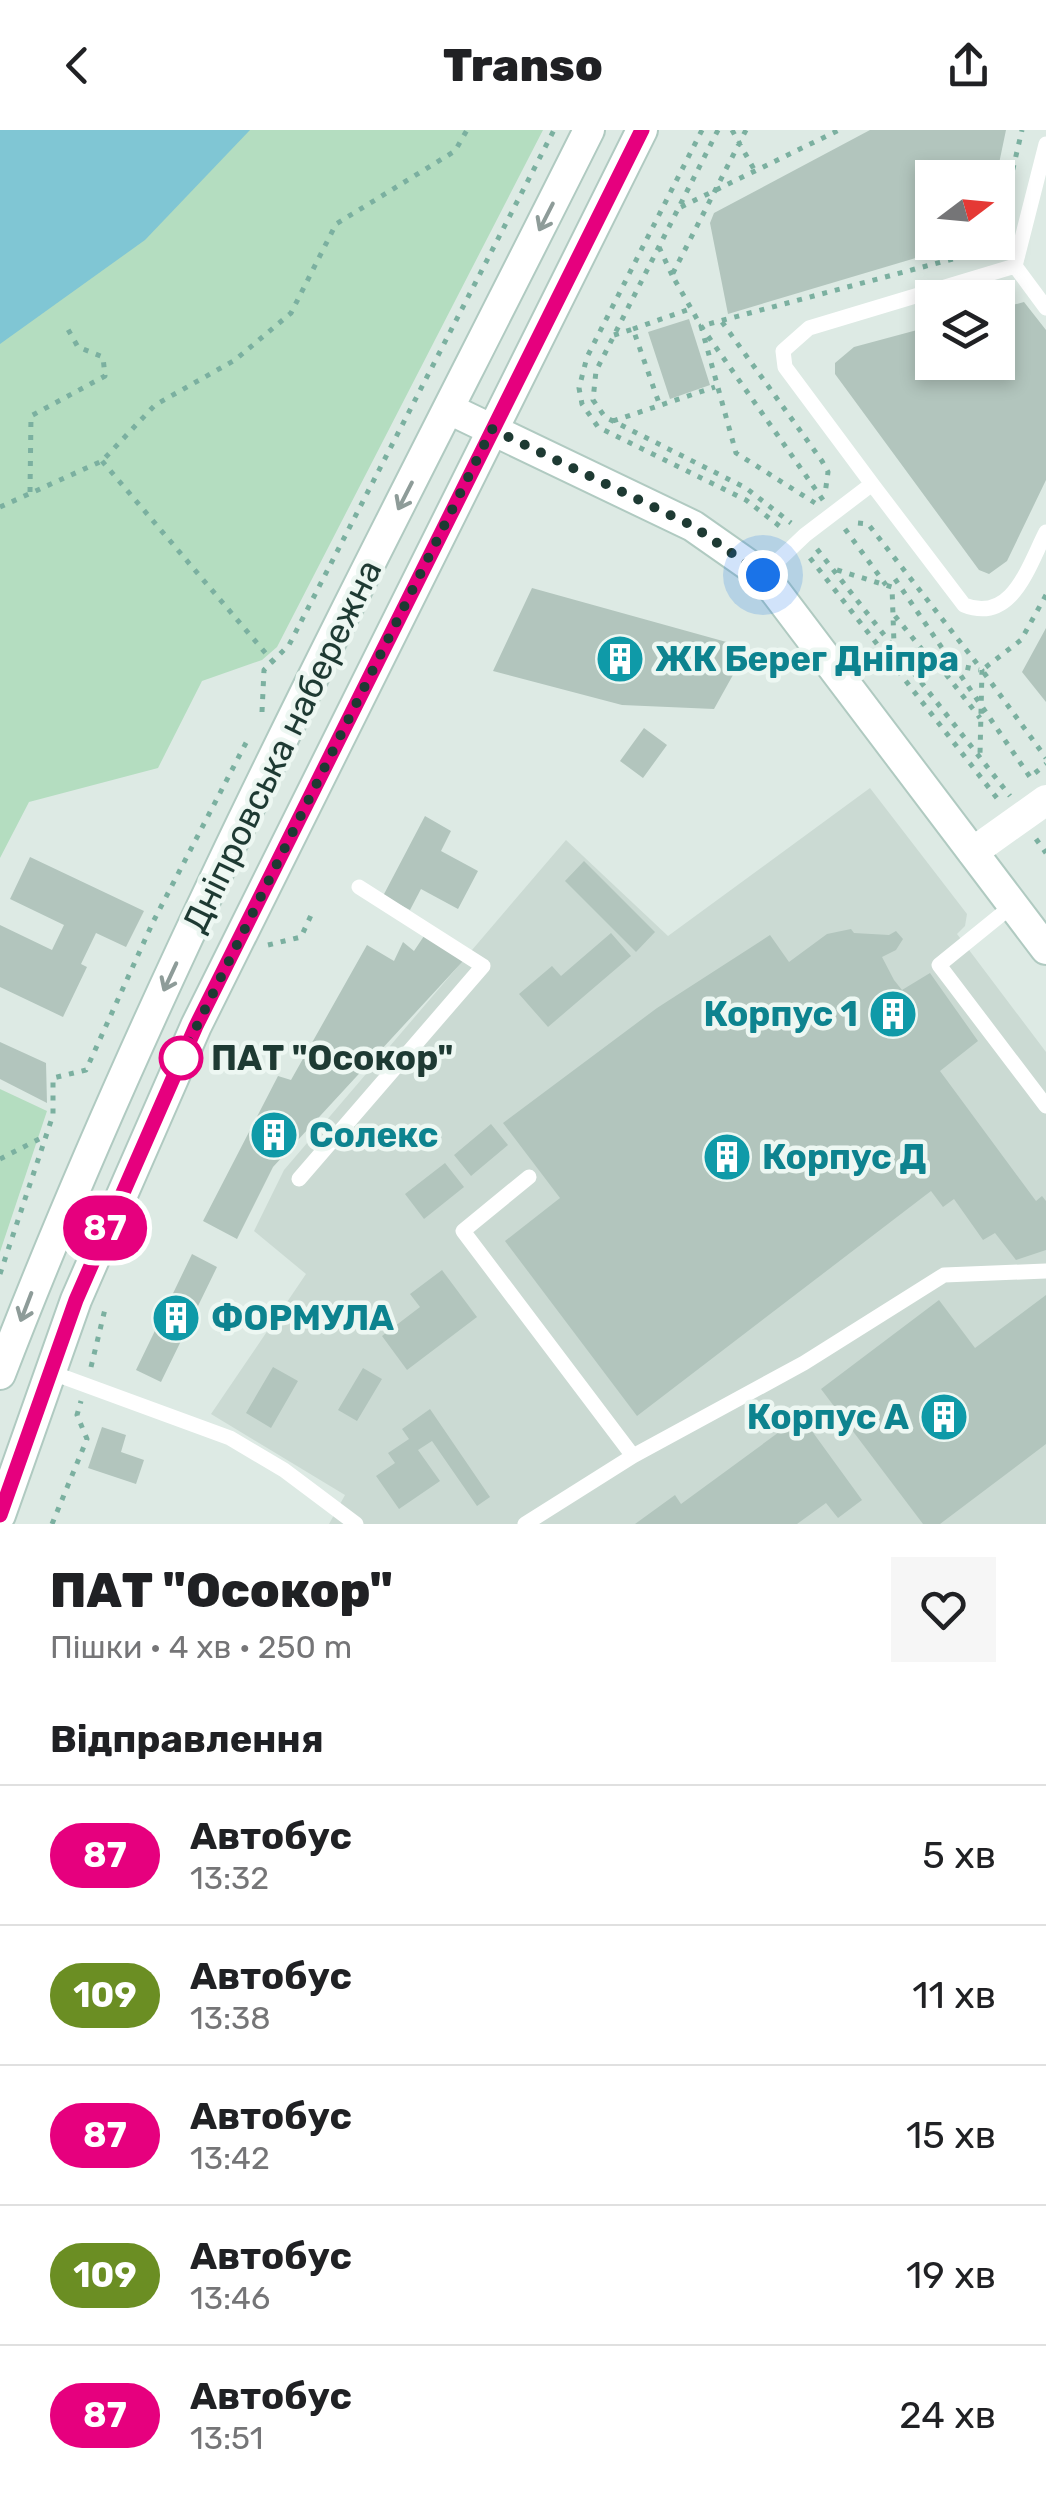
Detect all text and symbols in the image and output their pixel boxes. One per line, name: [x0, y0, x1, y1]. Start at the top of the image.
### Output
icon: back: [50, 38, 105, 93]
icon: share: [941, 38, 996, 93]
text: Transo: [443, 39, 603, 92]
north arrow: [915, 160, 1015, 260]
map controls: [915, 160, 1015, 380]
one-way arrow: [535, 201, 554, 231]
button: layers: [915, 280, 1015, 380]
one-way arrow: [395, 481, 414, 511]
your location: [738, 550, 788, 600]
street label: Дніпровська набережна: [173, 553, 391, 939]
building icon: ЖК Берег Дніпра: [594, 633, 646, 685]
place label: ЖК Берег Дніпра: [655, 638, 959, 680]
one-way arrow: [159, 961, 178, 991]
building icon: Корпус 1: [867, 988, 919, 1040]
place label: Корпус 1: [703, 993, 858, 1035]
marker: ПАТ "Осокор": [160, 1037, 202, 1079]
place label: ПАТ "Осокор": [211, 1037, 453, 1079]
building icon: Солекс: [248, 1109, 300, 1161]
place label: Солекс: [309, 1114, 438, 1156]
building icon: Корпус Д: [701, 1131, 753, 1183]
place label: Корпус Д: [762, 1136, 927, 1178]
line badge: 87: [60, 1196, 150, 1260]
text: 87: [83, 1207, 127, 1249]
one-way arrow: [16, 1290, 34, 1321]
building icon: ФОРМУЛА: [150, 1292, 202, 1344]
place label: ФОРМУЛА: [211, 1297, 394, 1339]
building icon: Корпус А: [918, 1391, 970, 1443]
place label: Корпус А: [747, 1396, 909, 1438]
button: heart: [891, 1557, 996, 1662]
text: ПАТ "Осокор": [50, 1562, 393, 1619]
text: Пішки · 4 хв · 250 m: [50, 1628, 352, 1666]
text: Відправлення: [50, 1716, 324, 1762]
text: Автобус: [190, 1813, 352, 1859]
text: 5 хв: [922, 1832, 996, 1878]
text: 87: [83, 1834, 127, 1876]
text: 13:32: [190, 1859, 269, 1897]
text: Автобус: [190, 1953, 352, 1999]
text: 11 хв: [912, 1972, 996, 2018]
text: 109: [73, 1974, 137, 2016]
text: 13:38: [190, 1999, 271, 2037]
text: Автобус: [190, 2093, 352, 2139]
text: 15 хв: [906, 2112, 996, 2158]
text: 87: [83, 2114, 127, 2156]
text: 13:42: [190, 2139, 270, 2177]
text: Автобус: [190, 2233, 352, 2279]
text: 19 хв: [906, 2252, 996, 2298]
text: 109: [73, 2254, 137, 2296]
text: 13:46: [190, 2279, 270, 2317]
text: Автобус: [190, 2373, 352, 2419]
text: 24 хв: [899, 2392, 996, 2438]
text: 87: [83, 2394, 127, 2436]
text: 13:51: [190, 2419, 263, 2457]

